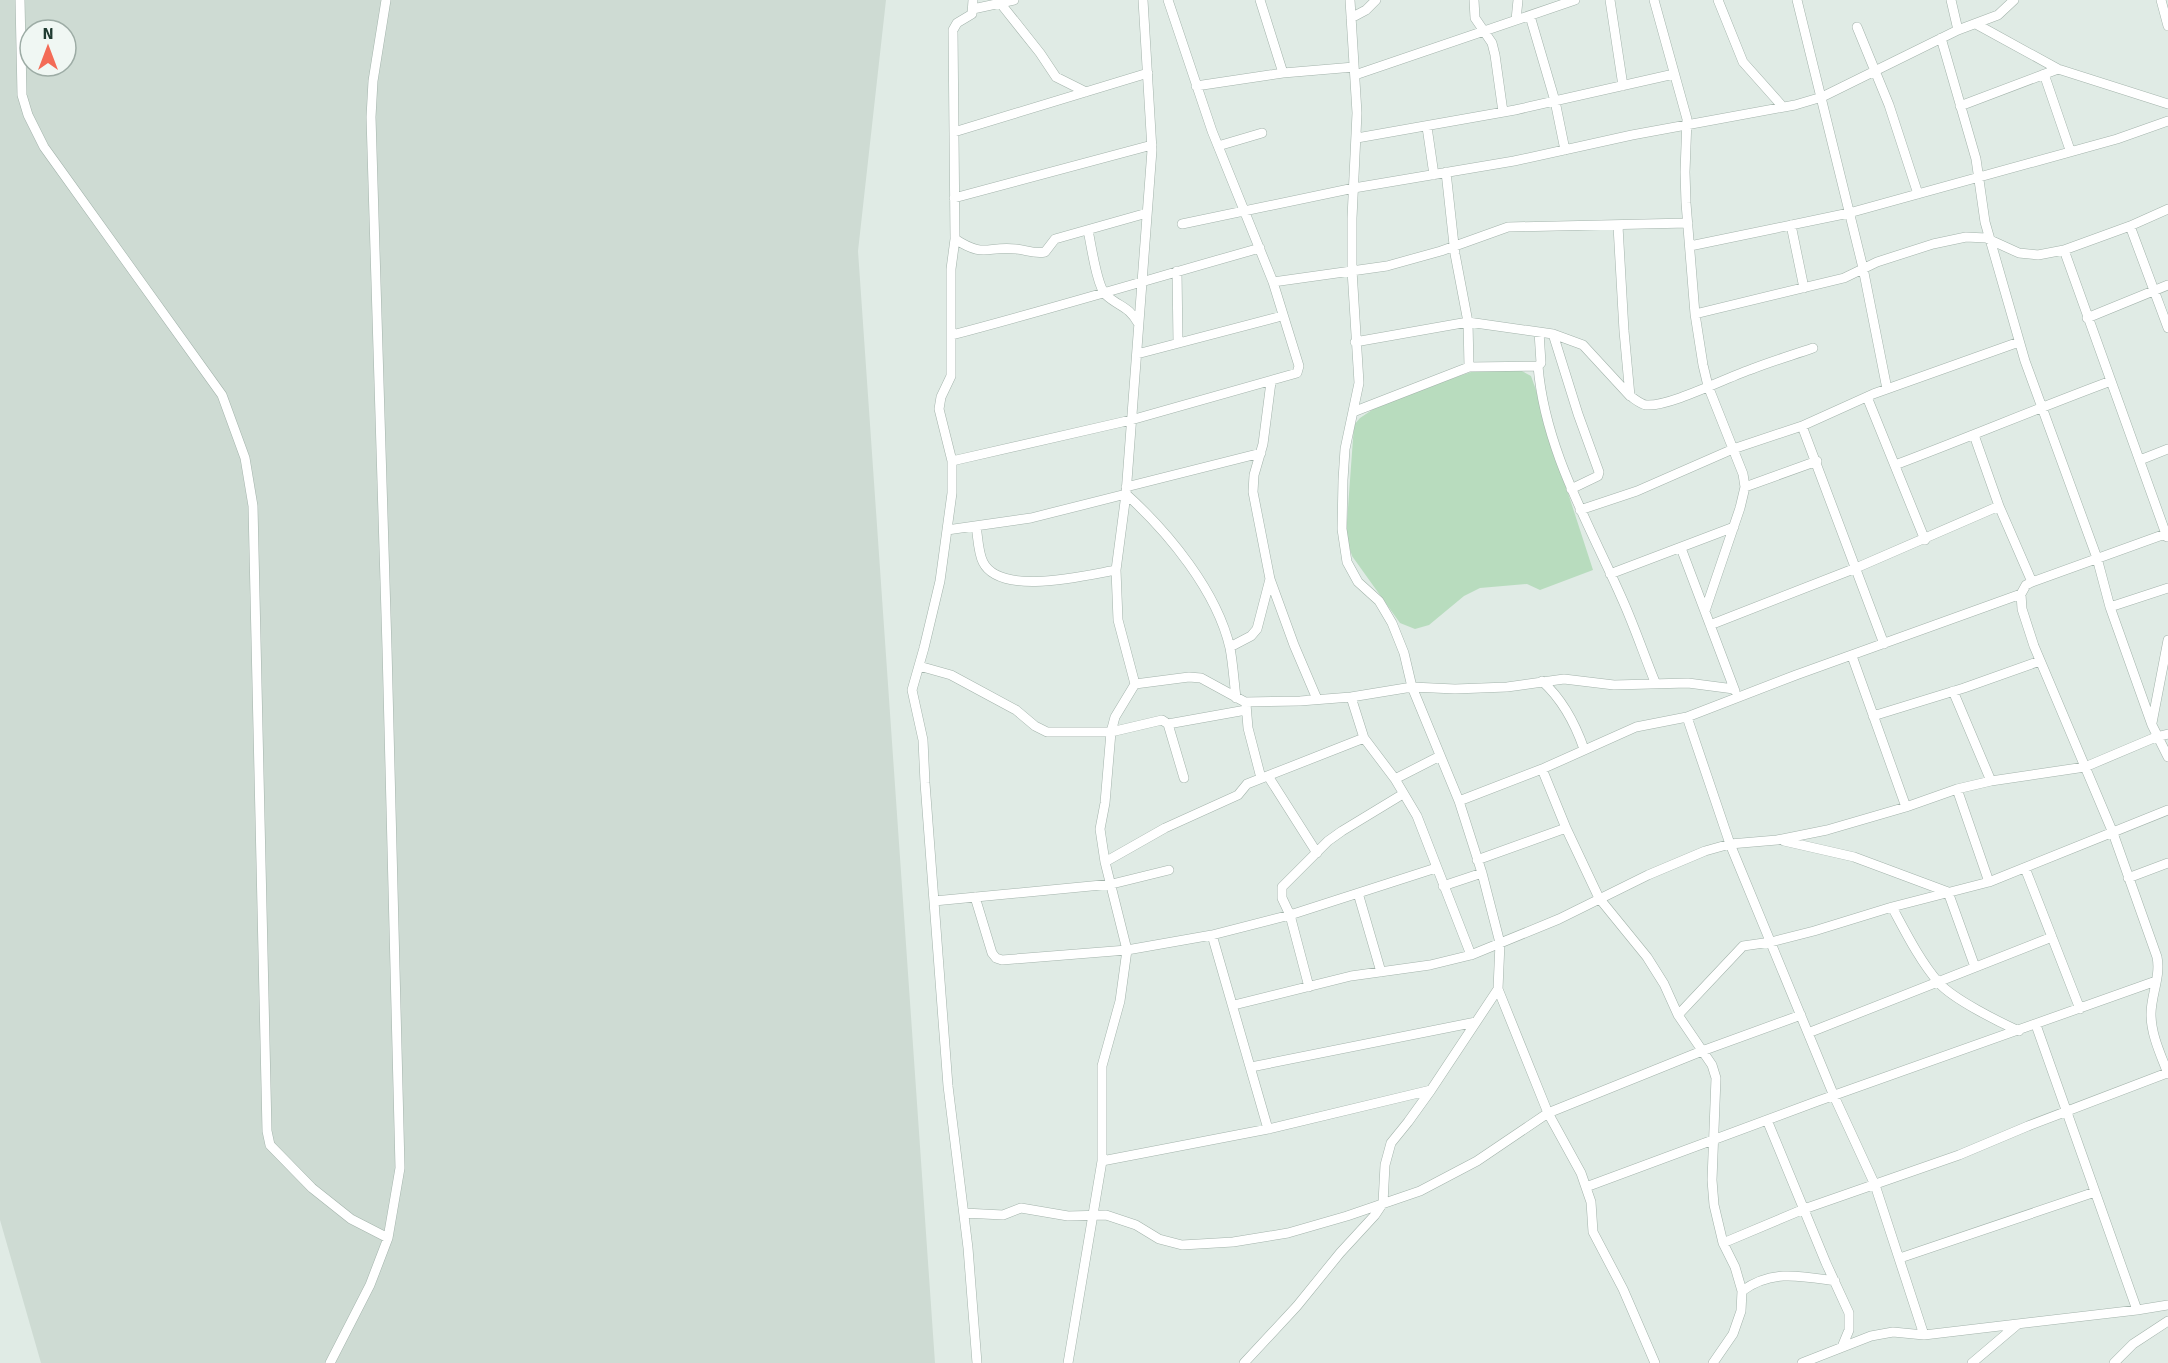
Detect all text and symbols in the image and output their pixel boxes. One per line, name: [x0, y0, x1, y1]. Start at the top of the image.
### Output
north arrow: [18, 18, 78, 78]
text: N: [42, 24, 54, 44]

